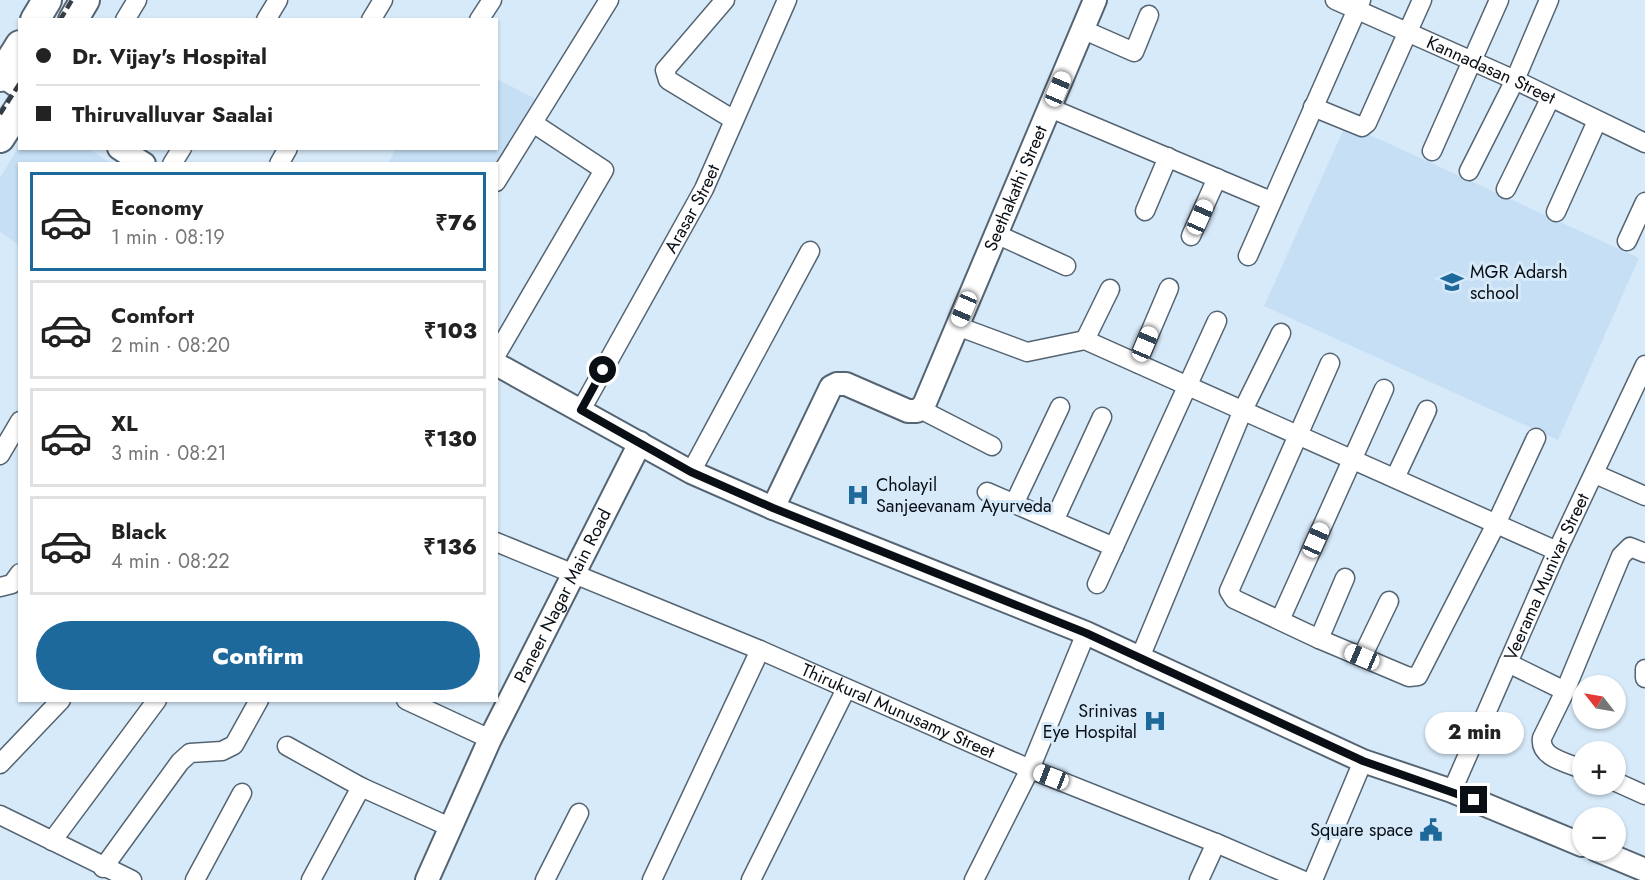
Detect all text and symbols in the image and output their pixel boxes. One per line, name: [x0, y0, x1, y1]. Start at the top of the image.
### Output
street label: Kannadasan Street: [1422, 29, 1561, 111]
text: Dr. Vijay's Hospital: [72, 40, 267, 72]
car: [1043, 69, 1073, 109]
text: Thiruvalluvar Saalai: [72, 98, 273, 130]
street label: Seethakathi Street: [977, 121, 1054, 255]
street label: Arasar Street: [658, 160, 727, 258]
text: Economy: [111, 191, 203, 223]
icon: car: [39, 195, 93, 249]
car: [1184, 197, 1216, 237]
text: ₹76: [435, 206, 477, 238]
text: 1 min · 08:19: [111, 223, 225, 252]
place label: MGR Adarsh school: [1470, 259, 1568, 306]
school or university icon: MGR Adarsh school: [1439, 269, 1465, 295]
car: [949, 289, 979, 329]
text: Comfort: [111, 299, 194, 331]
icon: car: [39, 303, 93, 357]
text: ₹103: [424, 314, 477, 346]
car: [1130, 324, 1160, 364]
text: 2 min · 08:20: [111, 331, 230, 360]
route start: [589, 356, 616, 383]
text: XL: [111, 407, 138, 439]
icon: car: [39, 411, 93, 465]
text: ₹130: [424, 422, 477, 454]
text: 3 min · 08:21: [111, 439, 227, 468]
place label: Cholayil Sanjeevanam Ayurveda: [876, 472, 1052, 519]
hospital icon: Cholayil Sanjeevanam Ayurveda: [845, 482, 871, 508]
street label: Veerama Munivar Street: [1498, 488, 1596, 665]
street label: Paneer Nagar Main Road: [507, 504, 618, 687]
text: Black: [111, 515, 167, 547]
icon: car: [39, 519, 93, 573]
car: [1300, 520, 1332, 560]
text: ₹136: [423, 530, 477, 562]
text: 4 min · 08:22: [111, 547, 230, 576]
button: Confirm: [36, 621, 480, 690]
car: [1342, 642, 1382, 672]
street label: Thirukural Munusamy Street: [797, 657, 999, 765]
north arrow: [1572, 675, 1626, 729]
map controls: [1572, 675, 1626, 861]
place label: Srinivas Eye Hospital: [1043, 698, 1137, 745]
hospital icon: Srinivas Eye Hospital: [1142, 708, 1168, 734]
callout: 2 min: [1424, 713, 1524, 755]
text: 2 min: [1448, 718, 1501, 747]
button: +: [1572, 741, 1626, 795]
car: [1031, 762, 1071, 792]
route end: [1460, 786, 1487, 813]
button: −: [1572, 807, 1626, 861]
place label: Square space: [1310, 817, 1413, 843]
public building icon: Square space: [1418, 817, 1444, 843]

